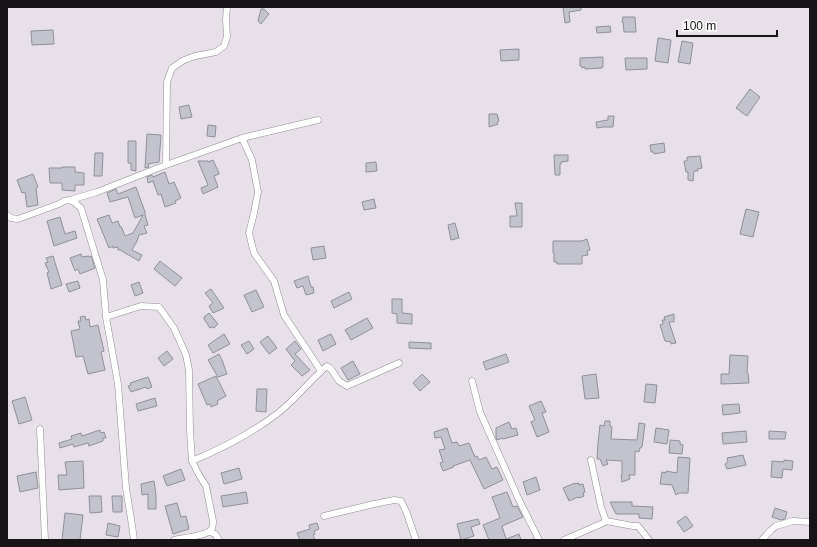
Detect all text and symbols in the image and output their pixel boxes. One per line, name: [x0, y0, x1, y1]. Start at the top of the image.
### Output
scale bar: [677, 12, 777, 38]
text: 100 m: [683, 19, 716, 33]

